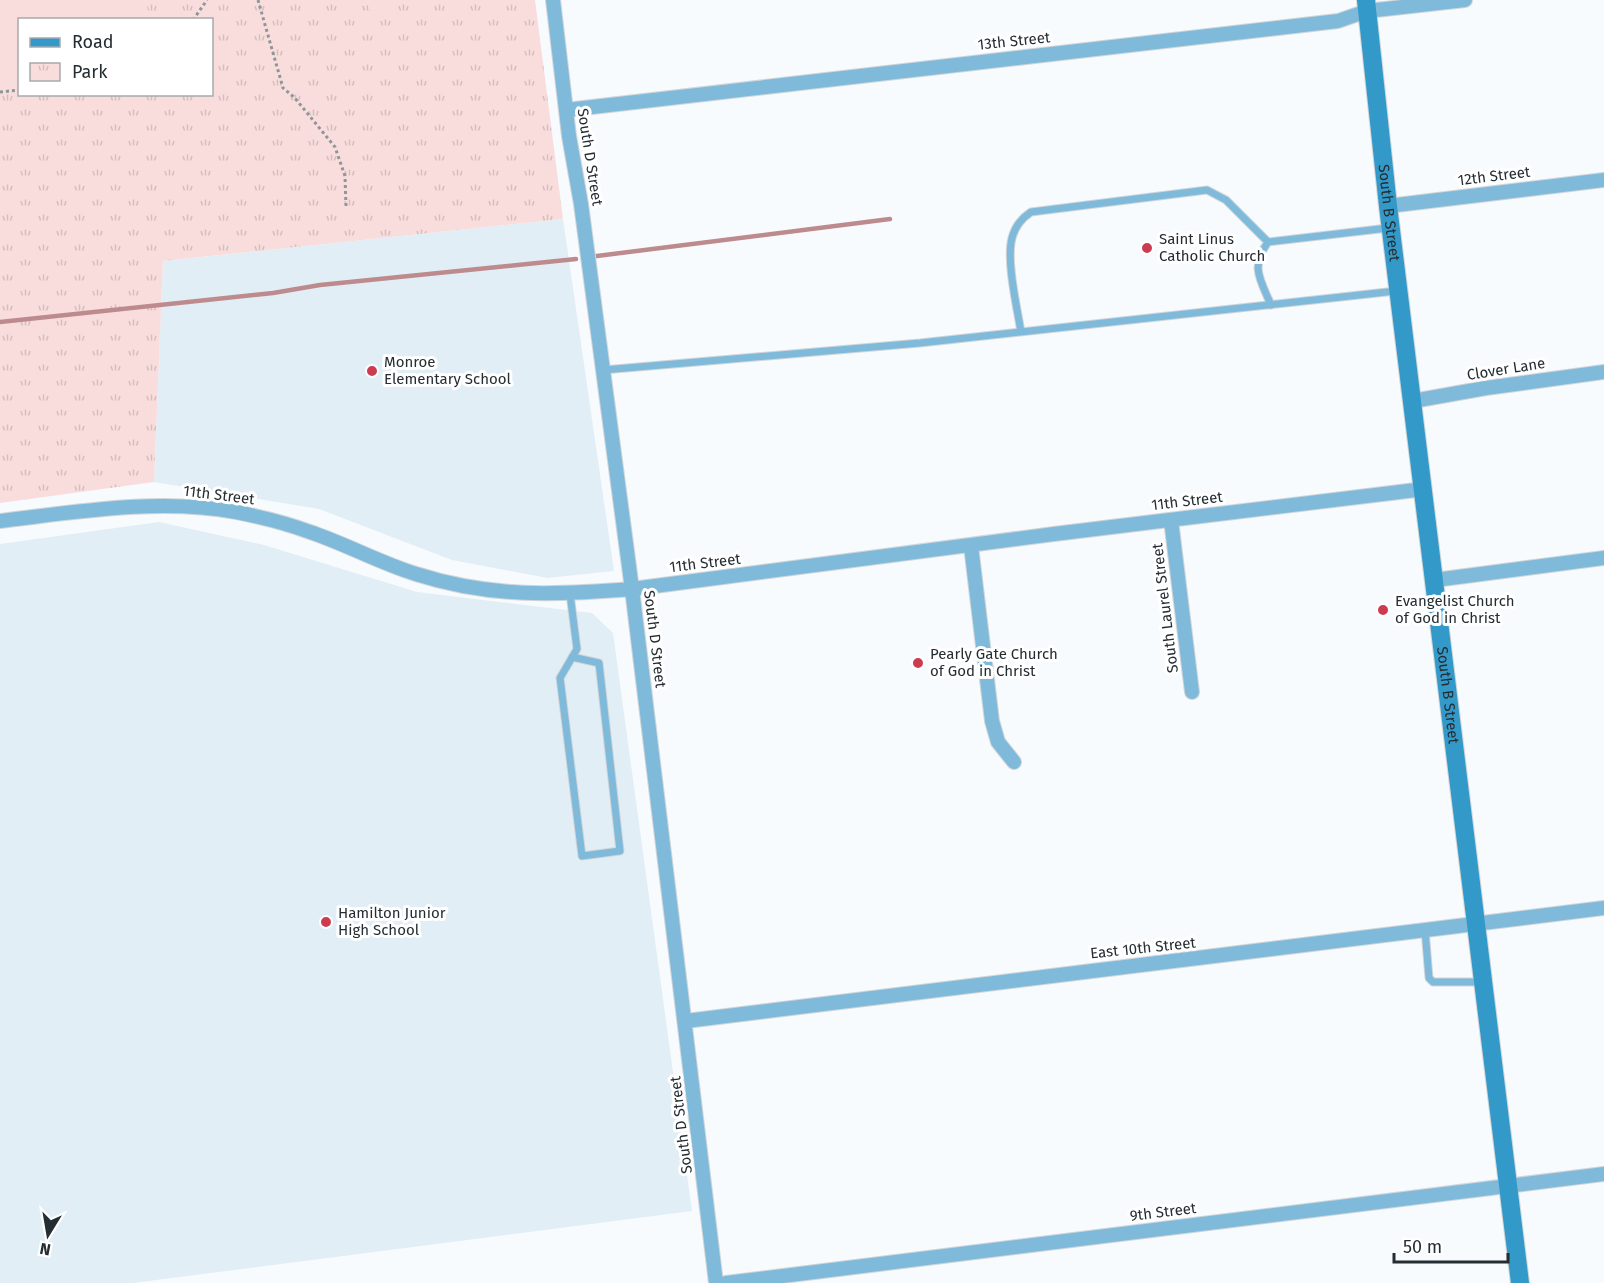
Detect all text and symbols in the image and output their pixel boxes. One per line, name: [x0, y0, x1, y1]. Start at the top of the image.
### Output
legend: [18, 18, 213, 96]
street label: 13th Street: [977, 28, 1052, 54]
text: Road: [72, 31, 114, 53]
text: Park: [72, 61, 108, 83]
street label: South D Street: [573, 107, 607, 207]
street label: South B Street: [1375, 163, 1404, 263]
street label: 12th Street: [1457, 163, 1532, 189]
place label: Saint Linus Catholic Church: [1159, 230, 1265, 265]
marker: Saint Linus Catholic Church: [1140, 241, 1154, 255]
place label: Monroe Elementary School: [384, 353, 512, 388]
street label: Clover Lane: [1466, 354, 1546, 384]
marker: Monroe Elementary School: [365, 364, 379, 378]
street label: 11th Street: [182, 482, 256, 508]
street label: 11th Street: [1150, 488, 1224, 514]
street label: South Laurel Street: [1148, 541, 1182, 674]
street label: 11th Street: [668, 550, 742, 576]
street label: South D Street: [640, 589, 670, 689]
place label: Evangelist Church of God in Christ: [1395, 592, 1515, 627]
marker: Evangelist Church of God in Christ: [1376, 603, 1390, 617]
place label: Pearly Gate Church of God in Christ: [930, 645, 1058, 680]
street label: South B Street: [1433, 646, 1463, 745]
marker: Pearly Gate Church of God in Christ: [911, 656, 925, 670]
place label: Hamilton Junior High School: [338, 904, 446, 939]
marker: Hamilton Junior High School: [319, 915, 333, 929]
street label: East 10th Street: [1089, 933, 1197, 962]
street label: South D Street: [666, 1075, 696, 1175]
street label: 9th Street: [1129, 1199, 1198, 1225]
north arrow: [18, 1205, 78, 1265]
scale bar: [1394, 1226, 1508, 1264]
text: 50 m: [1403, 1236, 1442, 1258]
text: N: [38, 1239, 52, 1260]

